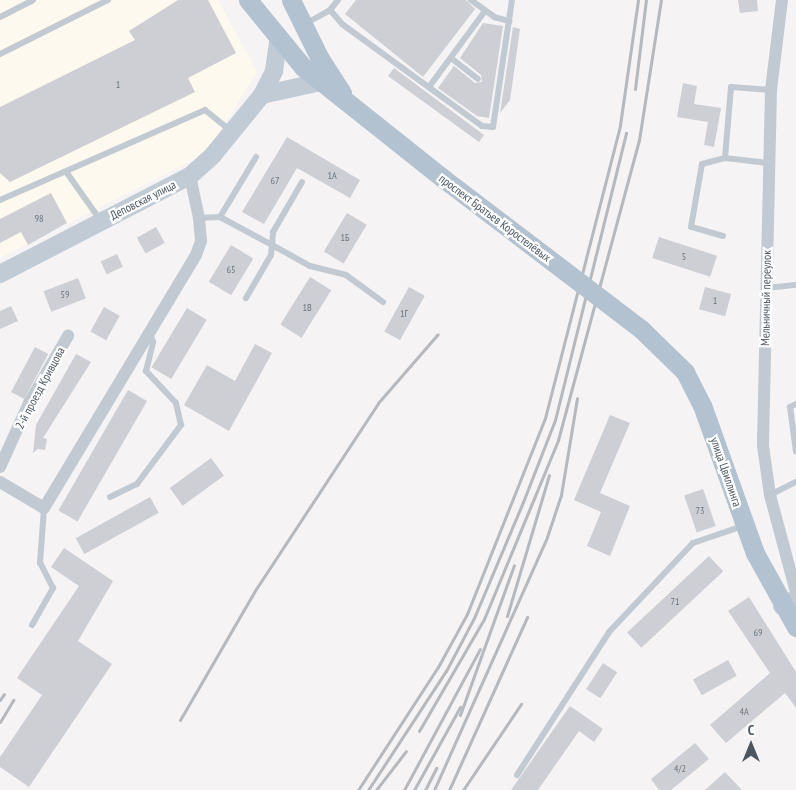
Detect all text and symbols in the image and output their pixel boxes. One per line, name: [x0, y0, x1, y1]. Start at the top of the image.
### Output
house number: 1: [116, 79, 120, 91]
house number: 1А: [327, 170, 337, 182]
street label: проспект Братьев Коростелёвых: [436, 171, 554, 265]
house number: 67: [271, 175, 279, 187]
street label: Деповская улица: [108, 177, 178, 223]
house number: 98: [35, 213, 43, 225]
house number: 1Б: [341, 232, 349, 244]
street label: Мельничный переулок: [758, 250, 774, 346]
house number: 5: [682, 251, 686, 263]
house number: 65: [227, 264, 235, 276]
house number: 59: [61, 289, 69, 301]
house number: 1: [713, 295, 717, 307]
house number: 1В: [302, 302, 312, 314]
house number: 1Г: [400, 308, 408, 320]
street label: 2-й проезд Кривцова: [12, 345, 68, 431]
street label: улица Цвиллинга: [707, 435, 745, 509]
house number: 73: [696, 505, 704, 517]
house number: 71: [671, 596, 679, 608]
house number: 69: [754, 627, 762, 639]
house number: 4А: [739, 706, 749, 718]
north arrow: [726, 720, 776, 770]
text: С: [748, 721, 754, 739]
house number: 4/2: [674, 763, 686, 775]

